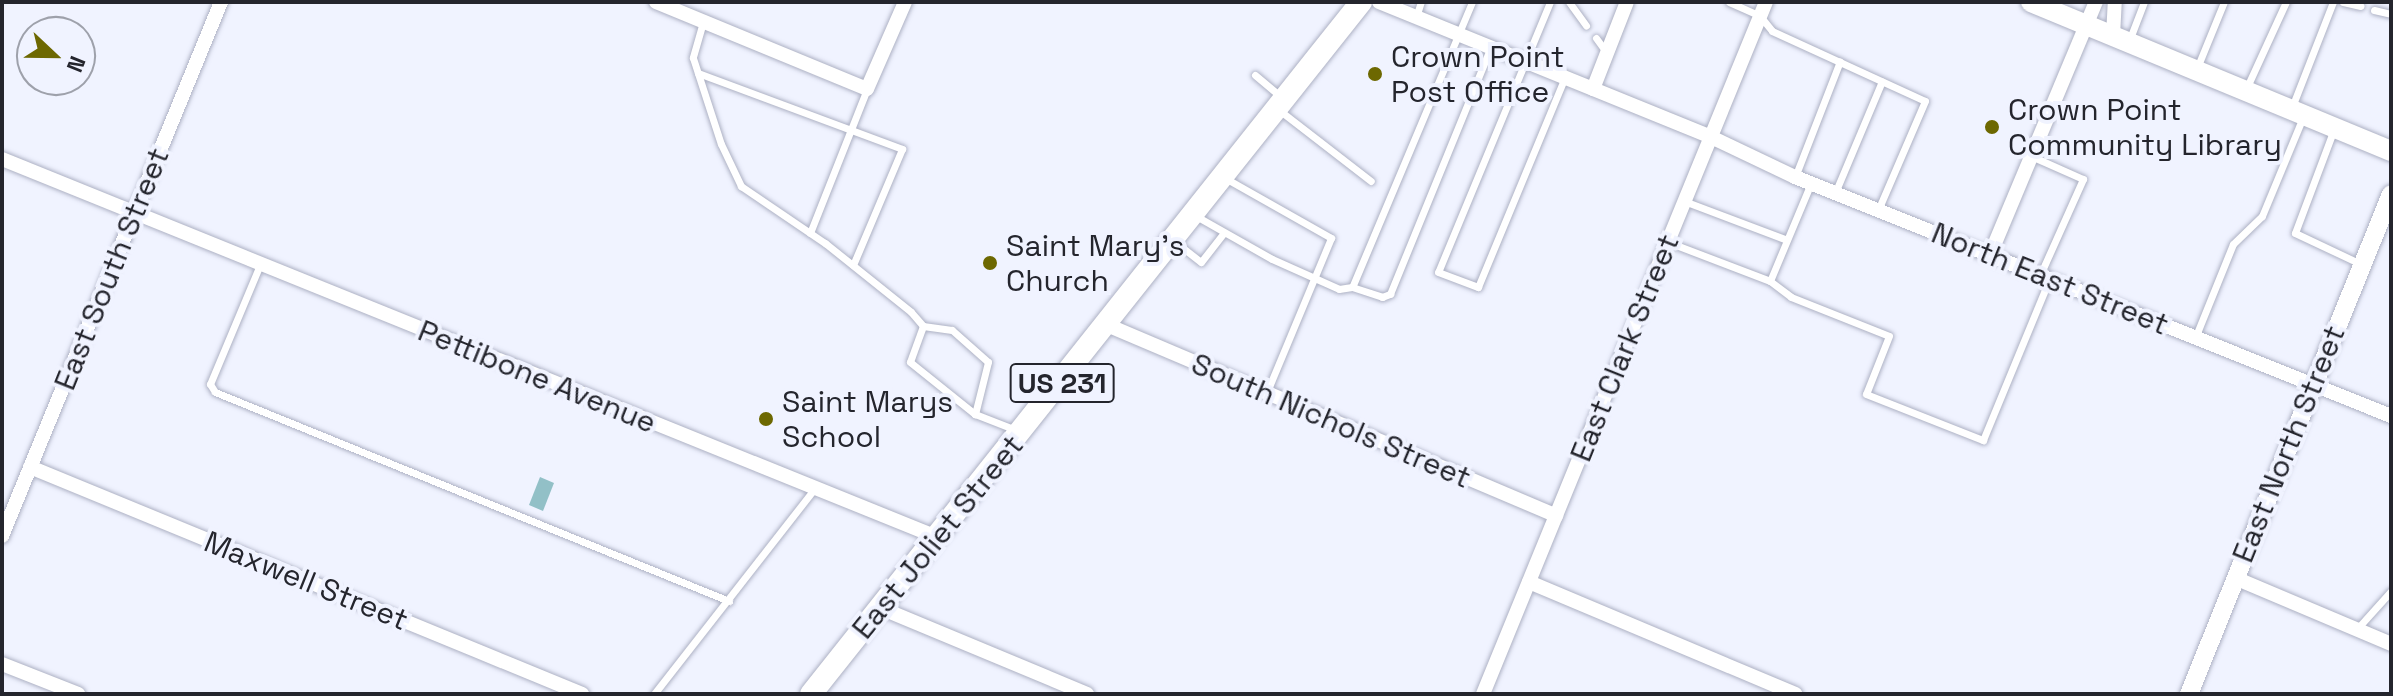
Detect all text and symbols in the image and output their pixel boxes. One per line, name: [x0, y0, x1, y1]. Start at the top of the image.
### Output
north arrow: [16, 16, 96, 96]
place label: Crown Point Post Office: [1391, 39, 1565, 110]
text: N: [61, 52, 92, 76]
marker: Crown Point Post Office: [1366, 65, 1384, 83]
place label: Crown Point Community Library: [2008, 92, 2282, 162]
marker: Crown Point Community Library: [1983, 118, 2001, 136]
street label: East South Street: [47, 143, 177, 395]
street label: North East Street: [1926, 215, 2174, 343]
place label: Saint Mary's Church: [1006, 228, 1185, 298]
street label: East Clark Street: [1563, 229, 1687, 467]
marker: Saint Mary's Church: [981, 254, 999, 272]
street label: Pettibone Avenue: [413, 313, 661, 441]
street label: East North Street: [2225, 320, 2353, 568]
street label: South Nichols Street: [1186, 346, 1476, 496]
road number: US 231: [1008, 359, 1116, 407]
place label: Saint Marys School: [782, 384, 953, 454]
marker: Saint Marys School: [757, 410, 775, 428]
street label: East Joliet Street: [845, 428, 1031, 646]
street label: Maxwell Street: [199, 524, 413, 638]

